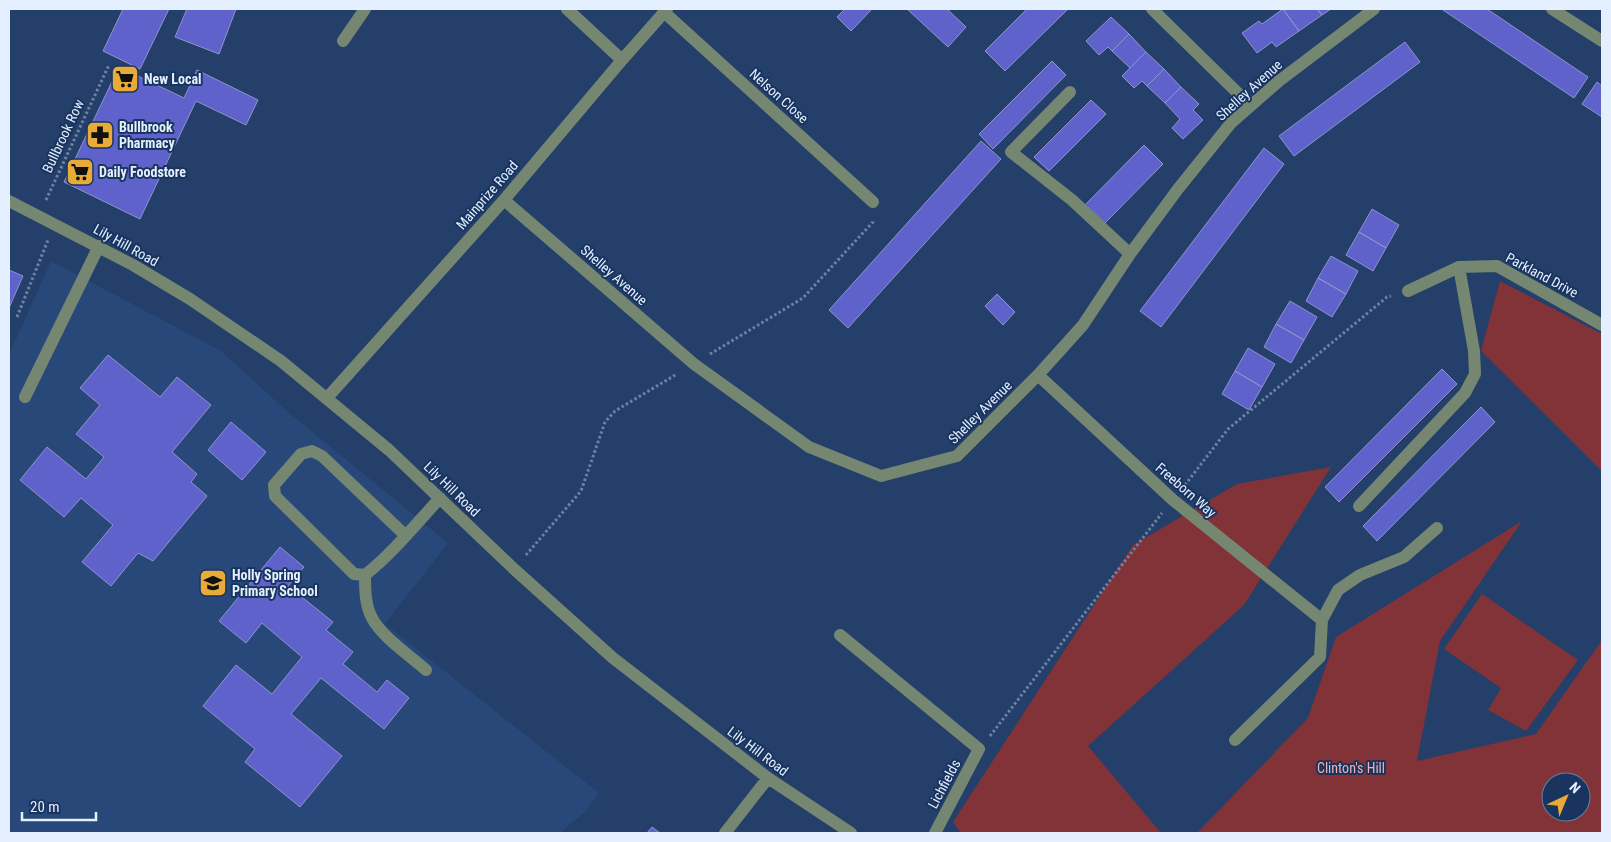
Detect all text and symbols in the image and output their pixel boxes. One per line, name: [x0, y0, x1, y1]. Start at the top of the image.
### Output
street label: Shelley Avenue: [1213, 56, 1285, 124]
supermarket icon: New Local: [110, 64, 140, 94]
street label: Nelson Close: [747, 66, 812, 127]
place label: New Local: [144, 71, 202, 87]
street label: Bullbrook Row: [39, 97, 87, 175]
place label: Bullbrook Pharmacy: [119, 119, 175, 151]
pharmacy icon: Bullbrook Pharmacy: [85, 120, 115, 150]
supermarket icon: Daily Foodstore: [65, 157, 95, 187]
street label: Mainprize Road: [453, 157, 521, 233]
place label: Daily Foodstore: [99, 164, 186, 180]
street label: Lily Hill Road: [91, 221, 161, 269]
street label: Shelley Avenue: [577, 242, 651, 308]
street label: Parkland Drive: [1503, 249, 1581, 301]
street label: Shelley Avenue: [945, 377, 1015, 447]
street label: Lily Hill Road: [421, 458, 483, 520]
street label: Freeborn Way: [1152, 459, 1220, 521]
place label: Holly Spring Primary School: [232, 567, 318, 599]
school or university icon: Holly Spring Primary School: [198, 568, 228, 598]
street label: Lily Hill Road: [725, 723, 791, 779]
street label: Lichfields: [924, 757, 964, 811]
park label: Clinton's Hill: [1317, 760, 1385, 776]
north arrow: [1541, 772, 1591, 822]
text: N: [1566, 779, 1584, 796]
scale bar: [22, 790, 96, 822]
text: 20 m: [30, 798, 60, 816]

